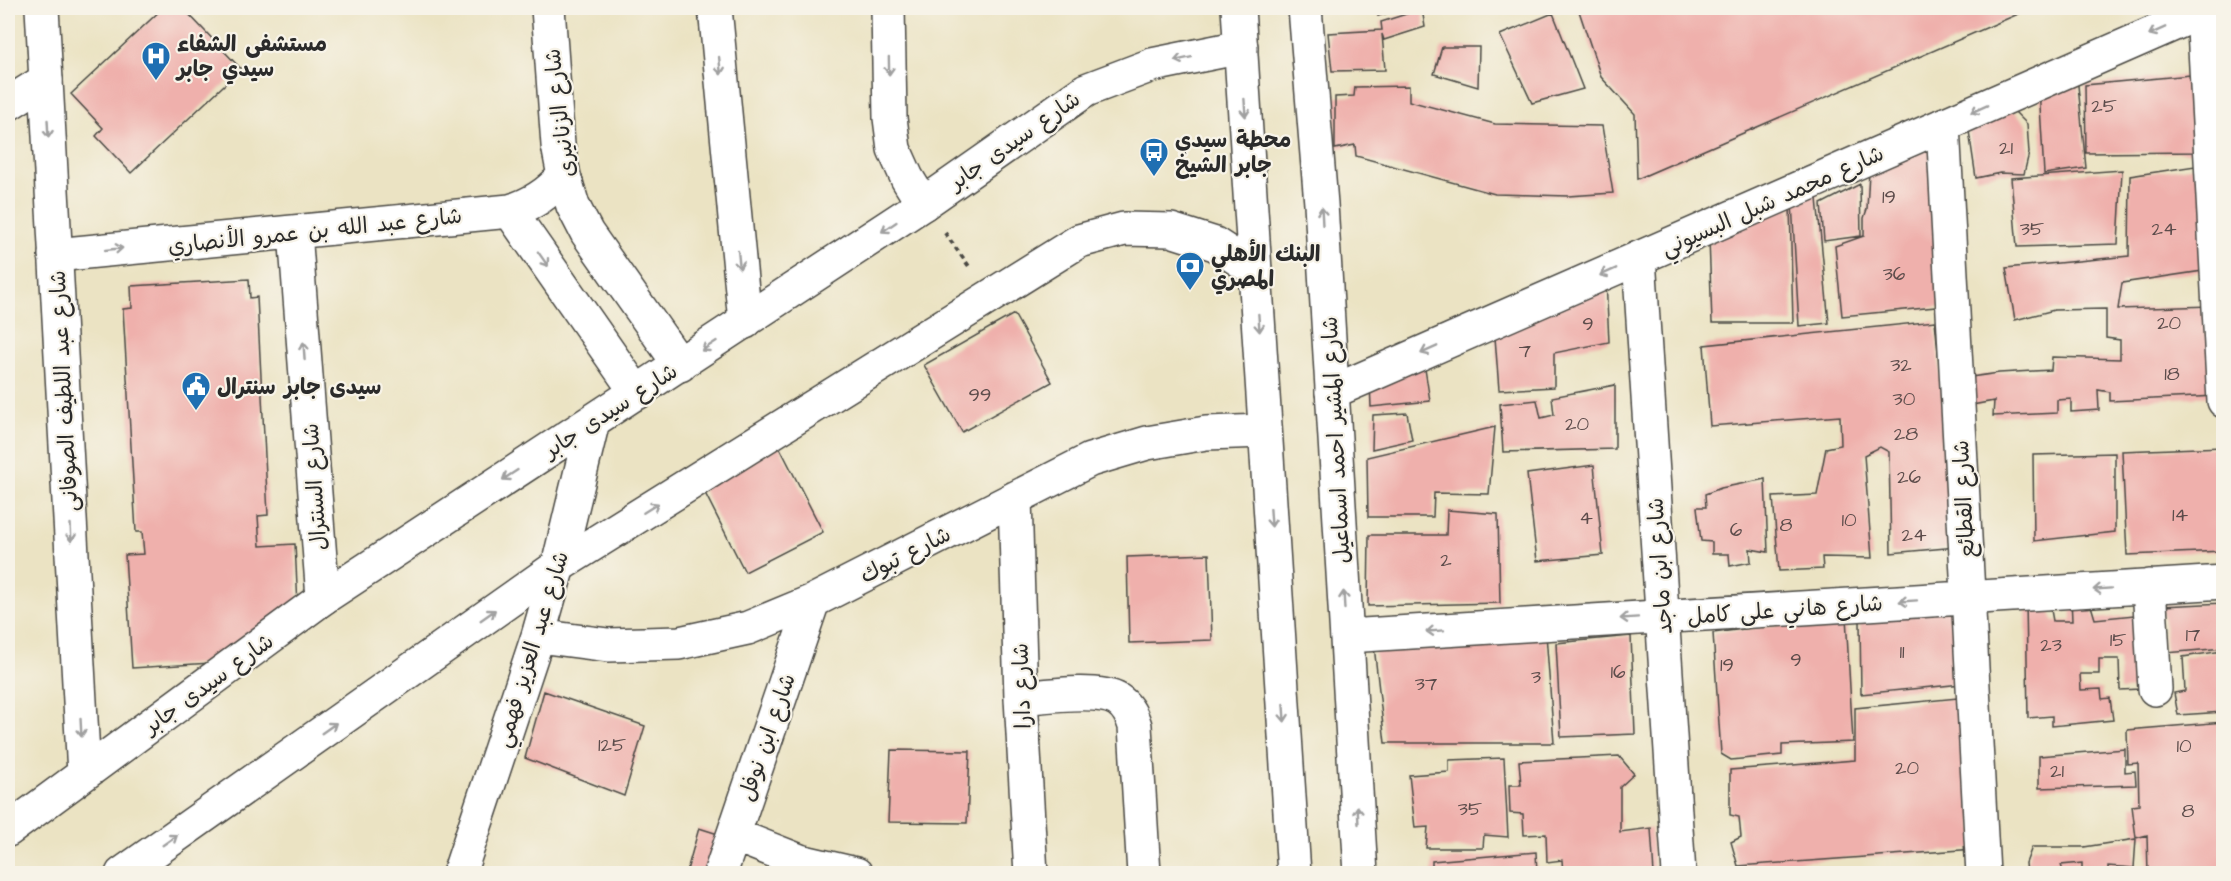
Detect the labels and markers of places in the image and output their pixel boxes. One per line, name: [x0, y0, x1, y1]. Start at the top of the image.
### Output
place label: مستشفى الشفاء سيدي جابر: [175, 29, 327, 85]
hospital icon: مستشفى الشفاء سيدي جابر: [140, 40, 172, 82]
place label: محطة سيدي جابر الشيخ: [1175, 125, 1291, 181]
bus stop icon: محطة سيدي جابر الشيخ: [1138, 136, 1170, 178]
place label: البنك الأهلي المصري: [1211, 239, 1321, 295]
bank icon: البنك الأهلي المصري: [1174, 250, 1206, 292]
public building icon: سيدى جابر سنترال: [180, 370, 212, 412]
place label: سيدى جابر سنترال: [217, 372, 382, 403]

